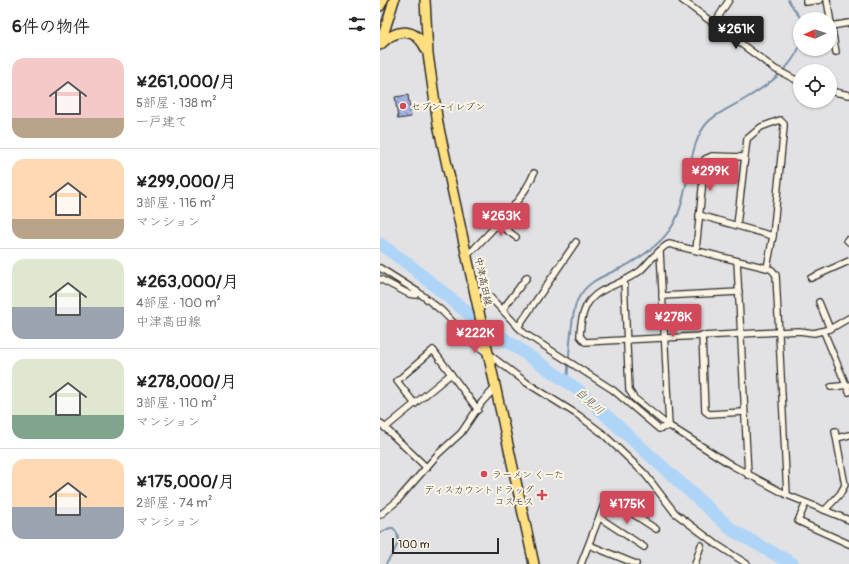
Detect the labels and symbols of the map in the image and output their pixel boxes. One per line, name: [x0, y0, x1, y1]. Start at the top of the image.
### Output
north arrow: [793, 12, 837, 56]
pin: ¥261K: [708, 16, 764, 50]
marker: セブン-イレブン: [398, 101, 408, 111]
place label: セブン-イレブン: [411, 101, 485, 113]
pin: ¥299K: [682, 158, 738, 192]
pin: ¥263K: [473, 203, 529, 237]
street label: 中津高田線: [472, 256, 494, 307]
pin: ¥278K: [645, 304, 701, 338]
pin: ¥222K: [447, 320, 503, 354]
water label: 自見川: [573, 386, 606, 417]
marker: ラーメン くーた: [479, 469, 489, 479]
place label: ラーメン くーた: [492, 469, 564, 481]
place label: ディスカウントドラッグ コスモス: [424, 484, 534, 508]
marker: ディスカウントドラッグ コスモス: [537, 490, 547, 500]
pin: ¥175K: [599, 491, 655, 525]
scale bar: [392, 536, 499, 555]

